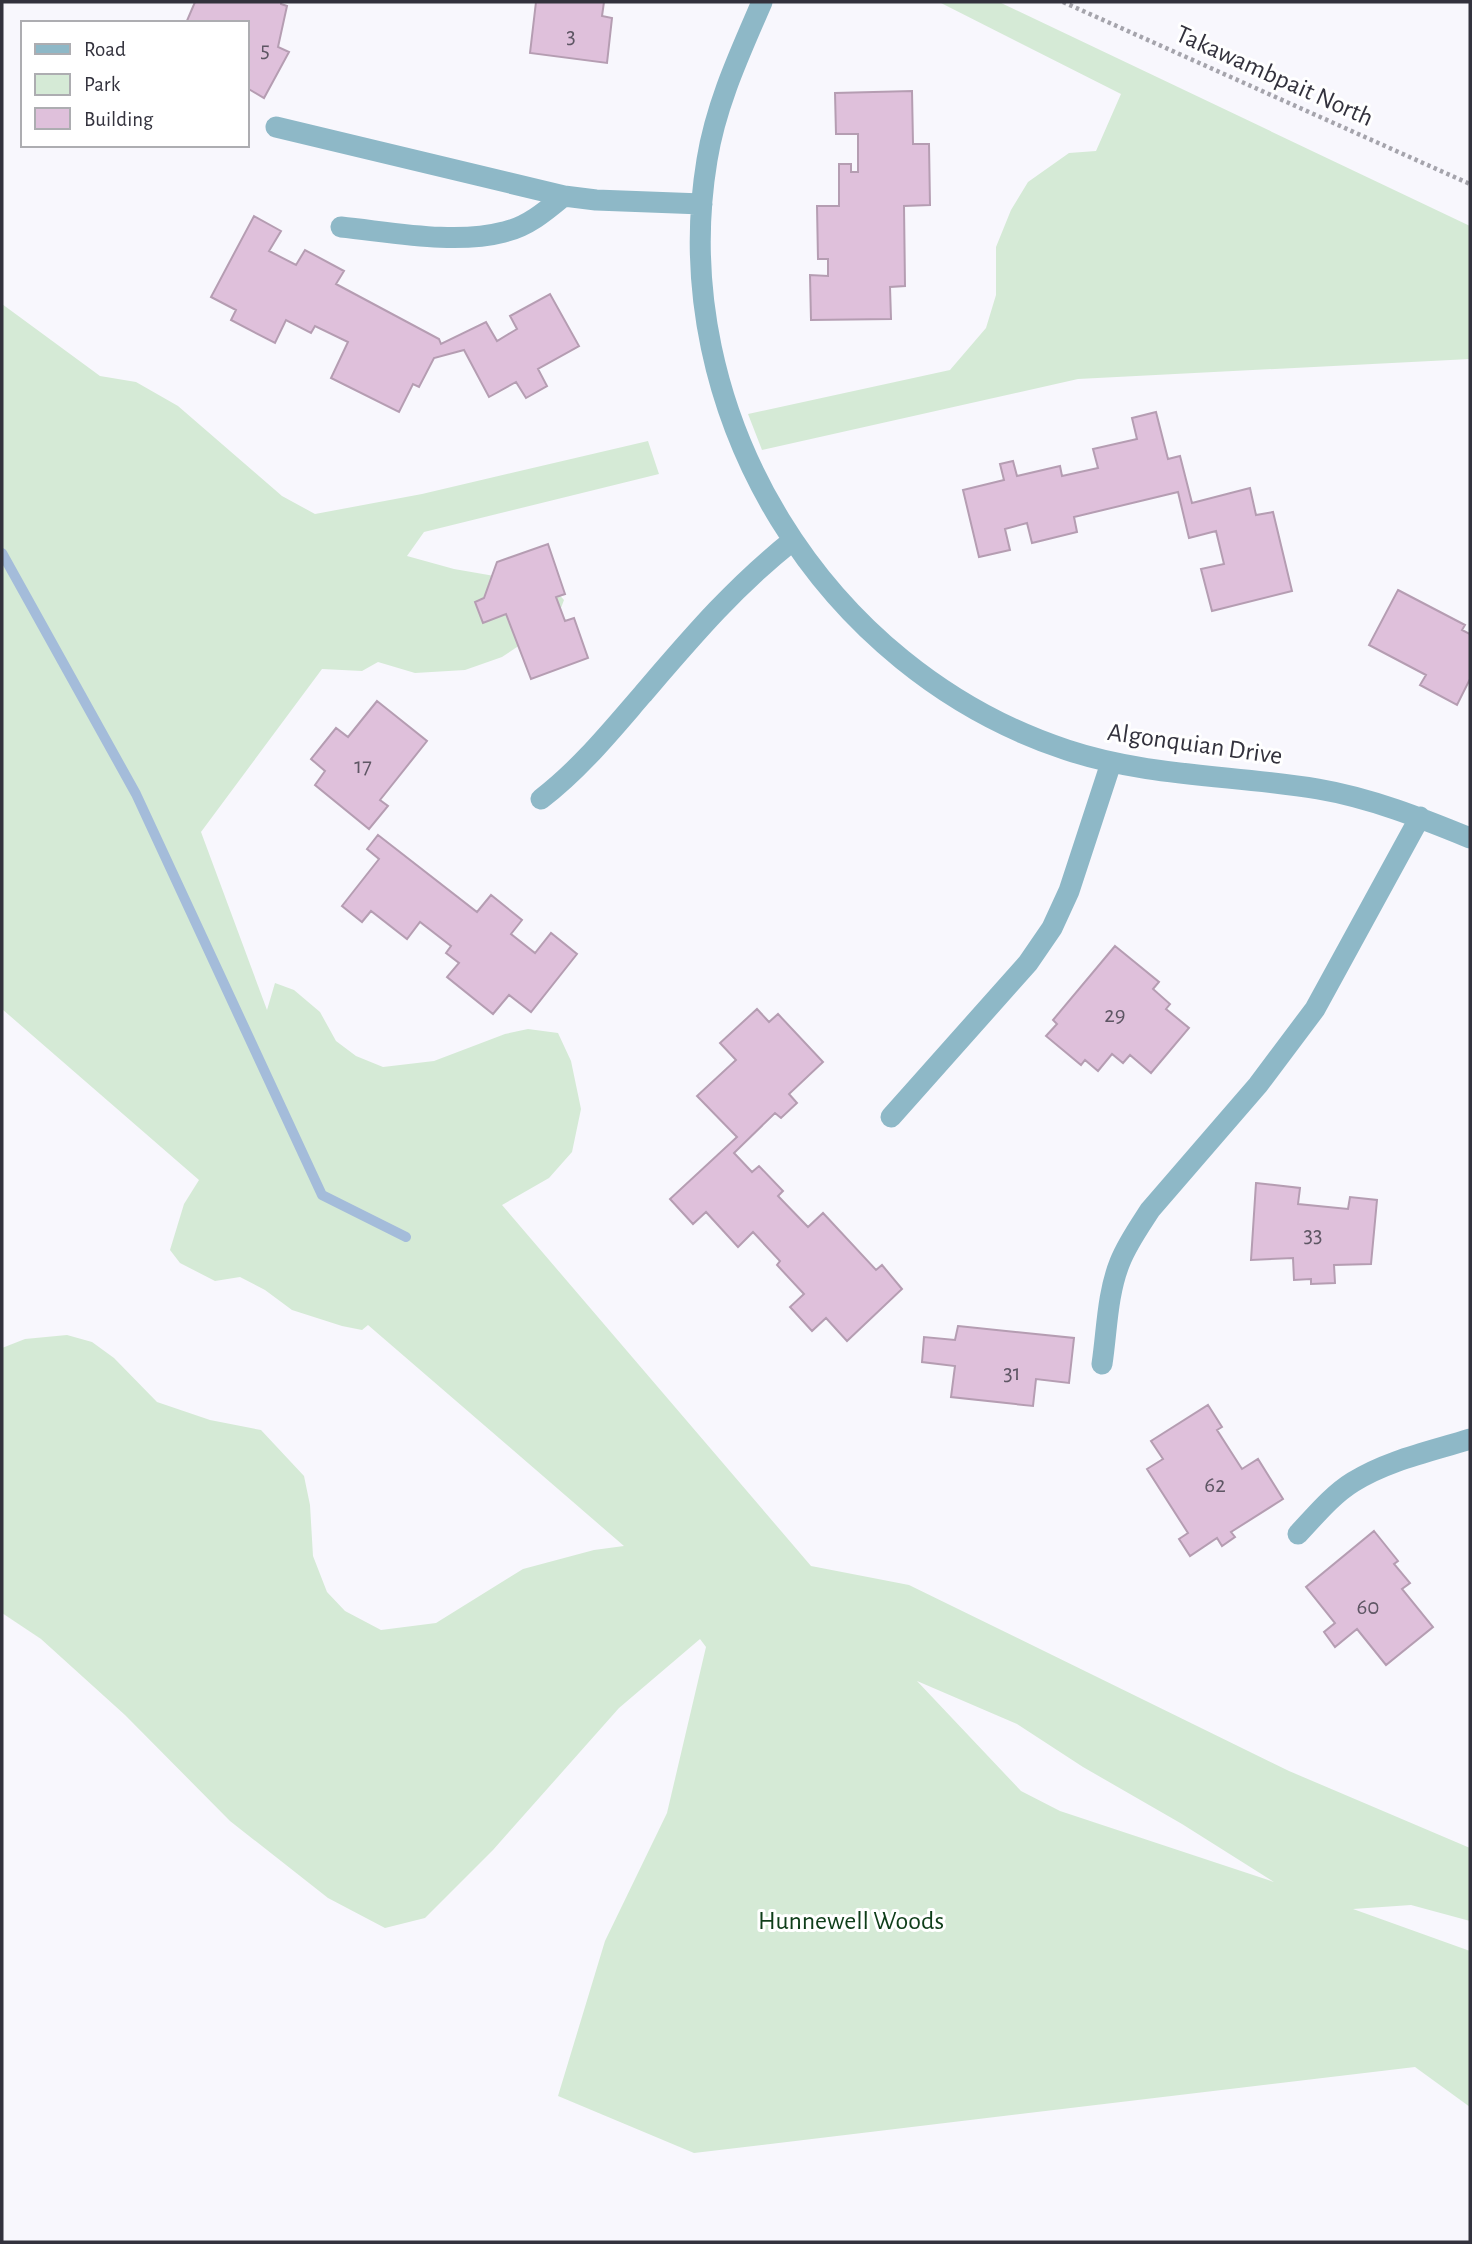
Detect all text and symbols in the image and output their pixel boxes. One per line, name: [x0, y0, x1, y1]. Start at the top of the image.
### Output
legend: [21, 21, 248, 147]
street label: Takawambpait North: [1172, 21, 1377, 131]
house number: 3: [566, 25, 576, 48]
text: Road: [84, 39, 126, 60]
house number: 5: [260, 39, 270, 62]
text: Park: [84, 74, 121, 95]
text: Building: [84, 109, 154, 130]
street label: Algonquian Drive: [1106, 719, 1284, 769]
house number: 17: [354, 755, 372, 778]
house number: 29: [1104, 1004, 1126, 1027]
house number: 33: [1304, 1224, 1322, 1247]
house number: 31: [1003, 1362, 1021, 1385]
house number: 62: [1204, 1474, 1226, 1497]
house number: 60: [1357, 1596, 1379, 1619]
park label: Hunnewell Woods: [758, 1908, 944, 1934]

